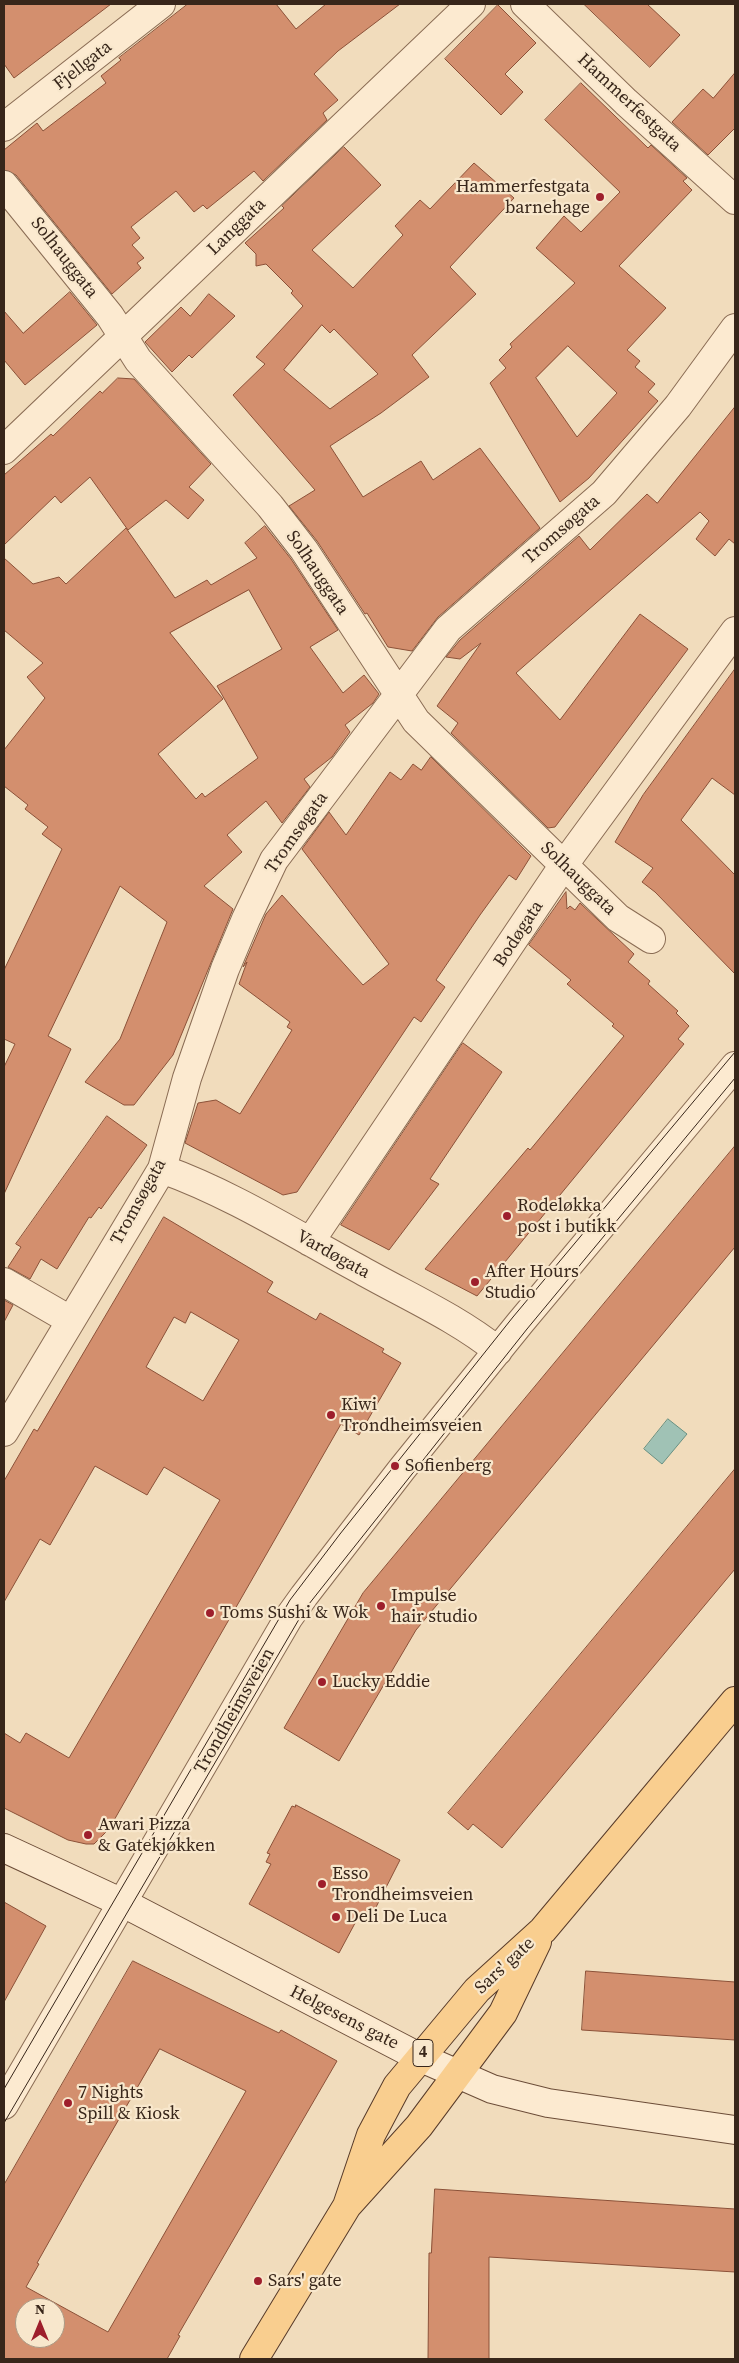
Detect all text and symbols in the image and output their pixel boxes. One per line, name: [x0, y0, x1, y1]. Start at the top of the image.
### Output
street label: Fjellgata: [50, 37, 116, 95]
street label: Hammerfestgata: [573, 49, 685, 157]
place label: Hammerfestgata barnehage: [456, 176, 590, 218]
marker: Hammerfestgata barnehage: [594, 191, 606, 203]
street label: Langgata: [203, 194, 271, 260]
street label: Solhauggata: [26, 213, 102, 303]
street label: Tromsøgata: [519, 491, 605, 569]
street label: Solhauggata: [281, 527, 353, 619]
street label: Tromsøgata: [261, 788, 333, 878]
street label: Solhauggata: [536, 838, 620, 920]
street label: Bodøgata: [490, 897, 548, 971]
street label: Tromsøgata: [107, 1155, 171, 1249]
place label: Rodeløkka post i butikk: [517, 1195, 616, 1238]
marker: Rodeløkka post i butikk: [501, 1210, 513, 1222]
street label: Vardøgata: [293, 1226, 373, 1284]
place label: After Hours Studio: [485, 1261, 579, 1304]
marker: After Hours Studio: [469, 1276, 481, 1288]
place label: Kiwi Trondheimsveien: [341, 1394, 483, 1436]
marker: Kiwi Trondheimsveien: [325, 1409, 337, 1421]
place label: Sofienberg: [405, 1455, 491, 1477]
marker: Sofienberg: [389, 1460, 401, 1472]
place label: Impulse hair studio: [391, 1585, 478, 1628]
marker: Impulse hair studio: [375, 1600, 387, 1612]
place label: Toms Sushi & Wok: [220, 1602, 368, 1624]
marker: Toms Sushi & Wok: [204, 1607, 216, 1619]
street label: Trondheimsveien: [190, 1644, 280, 1778]
place label: Lucky Eddie: [332, 1671, 430, 1693]
marker: Lucky Eddie: [316, 1676, 328, 1688]
place label: Awari Pizza & Gatekjøkken: [98, 1814, 215, 1856]
marker: Awari Pizza & Gatekjøkken: [82, 1829, 94, 1841]
place label: Esso Trondheimsveien: [332, 1863, 474, 1906]
marker: Esso Trondheimsveien: [316, 1878, 328, 1890]
place label: Deli De Luca: [346, 1906, 447, 1928]
marker: Deli De Luca: [330, 1911, 342, 1923]
street label: Sars' gate: [471, 1933, 539, 1999]
street label: Helgesens gate: [286, 1981, 402, 2055]
road number: 4: [413, 2040, 433, 2066]
place label: 7 Nights Spill & Kiosk: [78, 2082, 180, 2124]
marker: 7 Nights Spill & Kiosk: [62, 2097, 74, 2109]
place label: Sars' gate: [268, 2270, 342, 2292]
marker: Sars' gate: [252, 2275, 264, 2287]
north arrow: [15, 2298, 65, 2348]
text: N: [35, 2299, 45, 2319]

